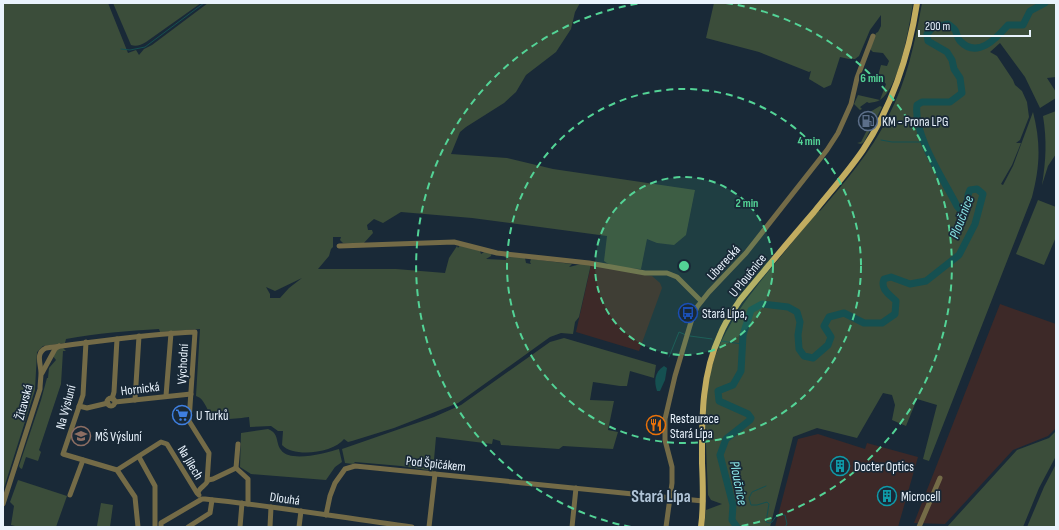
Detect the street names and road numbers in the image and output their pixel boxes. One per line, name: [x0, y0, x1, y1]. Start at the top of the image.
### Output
street label: Liberecká: [704, 242, 744, 283]
street label: U Ploučnice: [726, 251, 770, 300]
street label: Východní: [174, 343, 192, 385]
street label: Hornická: [120, 379, 160, 399]
street label: Žitavská: [12, 383, 36, 422]
street label: Na Výsluní: [52, 383, 80, 431]
street label: Na Jílech: [174, 442, 207, 483]
street label: Pod Špičákem: [405, 452, 467, 475]
street label: Dlouhá: [269, 489, 301, 509]

